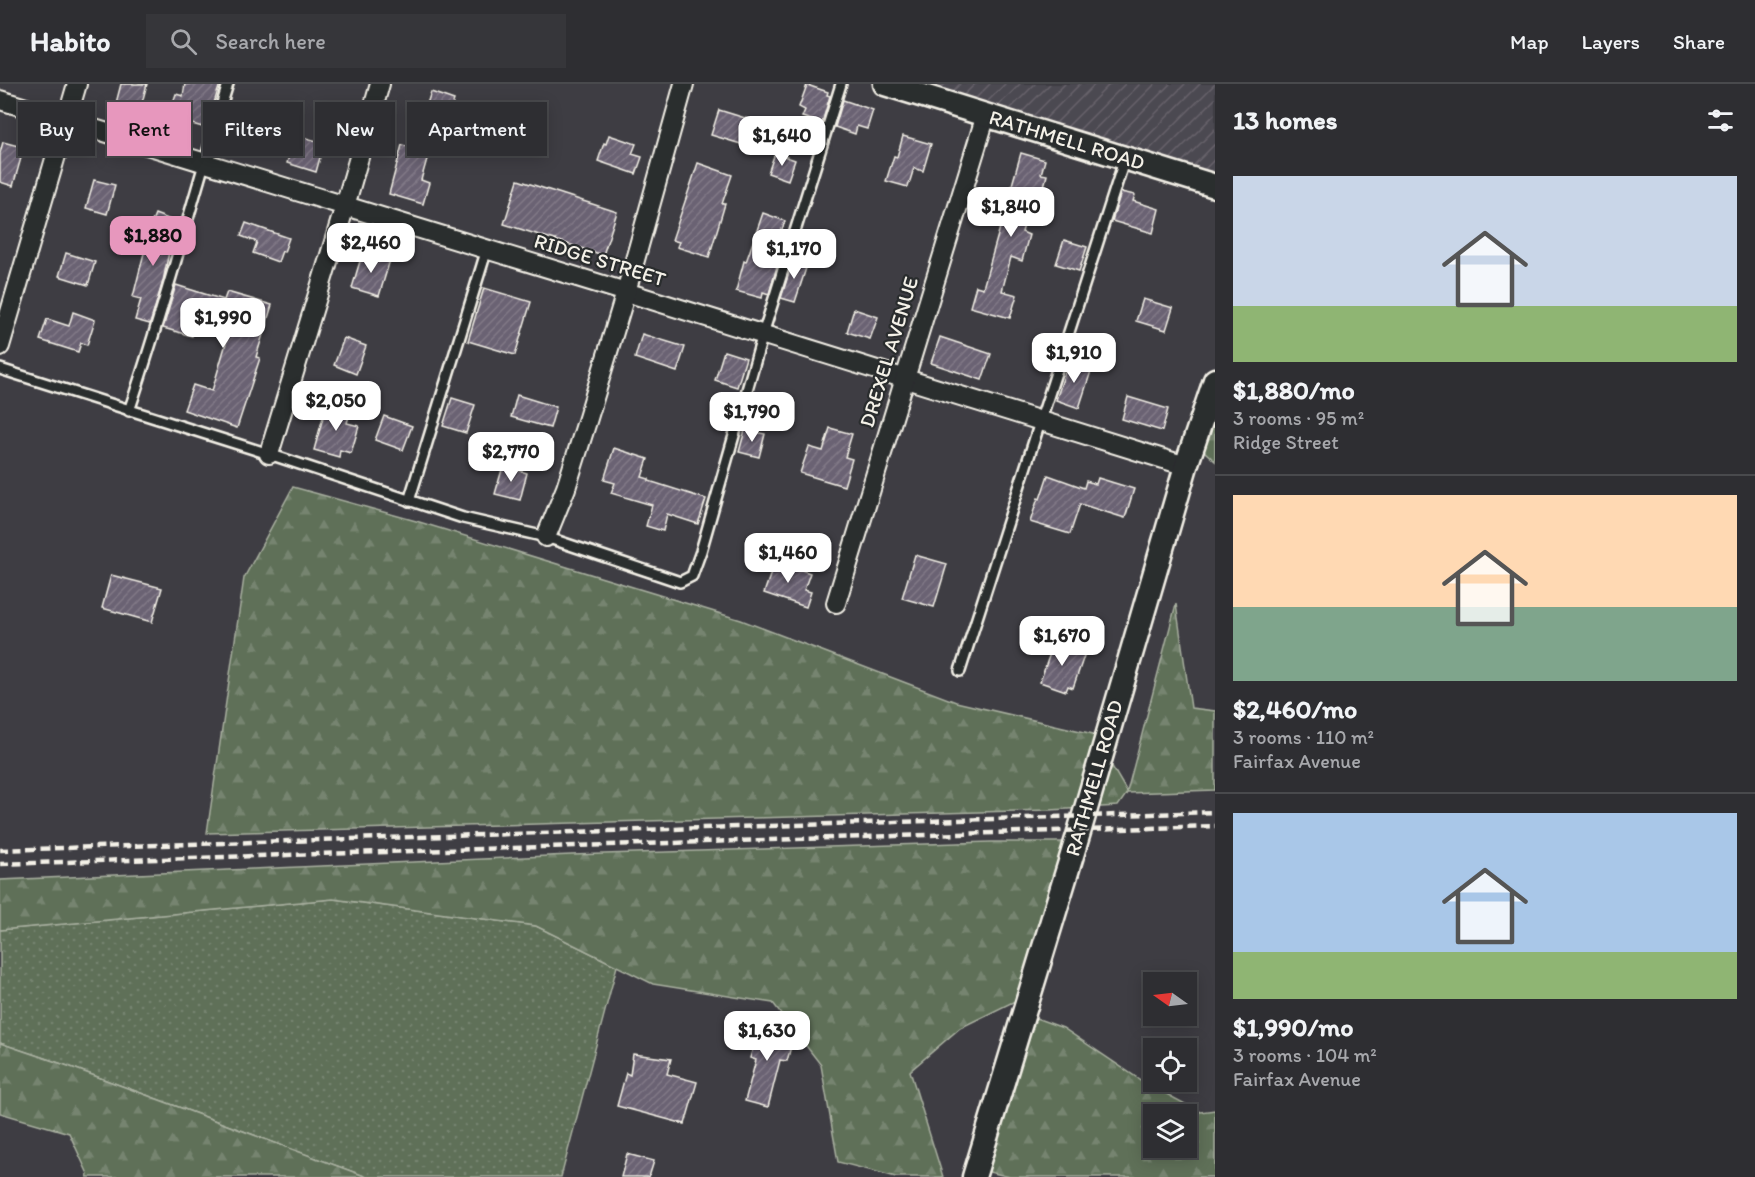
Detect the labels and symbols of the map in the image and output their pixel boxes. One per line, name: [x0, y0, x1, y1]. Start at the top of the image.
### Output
street label: RATHMELL ROAD: [986, 104, 1148, 175]
pin: $1,640: [733, 116, 831, 167]
pin: $1,840: [962, 187, 1060, 238]
pin: $1,880: [104, 216, 202, 267]
pin: $2,460: [322, 223, 420, 274]
street label: RIDGE STREET: [531, 228, 669, 291]
pin: $1,170: [745, 229, 843, 280]
street label: DREXEL AVENUE: [854, 274, 923, 430]
pin: $1,990: [174, 298, 272, 349]
pin: $1,910: [1025, 333, 1123, 384]
pin: $2,050: [287, 381, 385, 432]
pin: $1,790: [703, 392, 801, 443]
pin: $2,770: [462, 432, 560, 483]
pin: $1,460: [739, 533, 837, 584]
pin: $1,670: [1013, 616, 1111, 667]
street label: RATHMELL ROAD: [1059, 697, 1128, 859]
north arrow: [1143, 972, 1197, 1026]
pin: $1,630: [718, 1011, 816, 1062]

